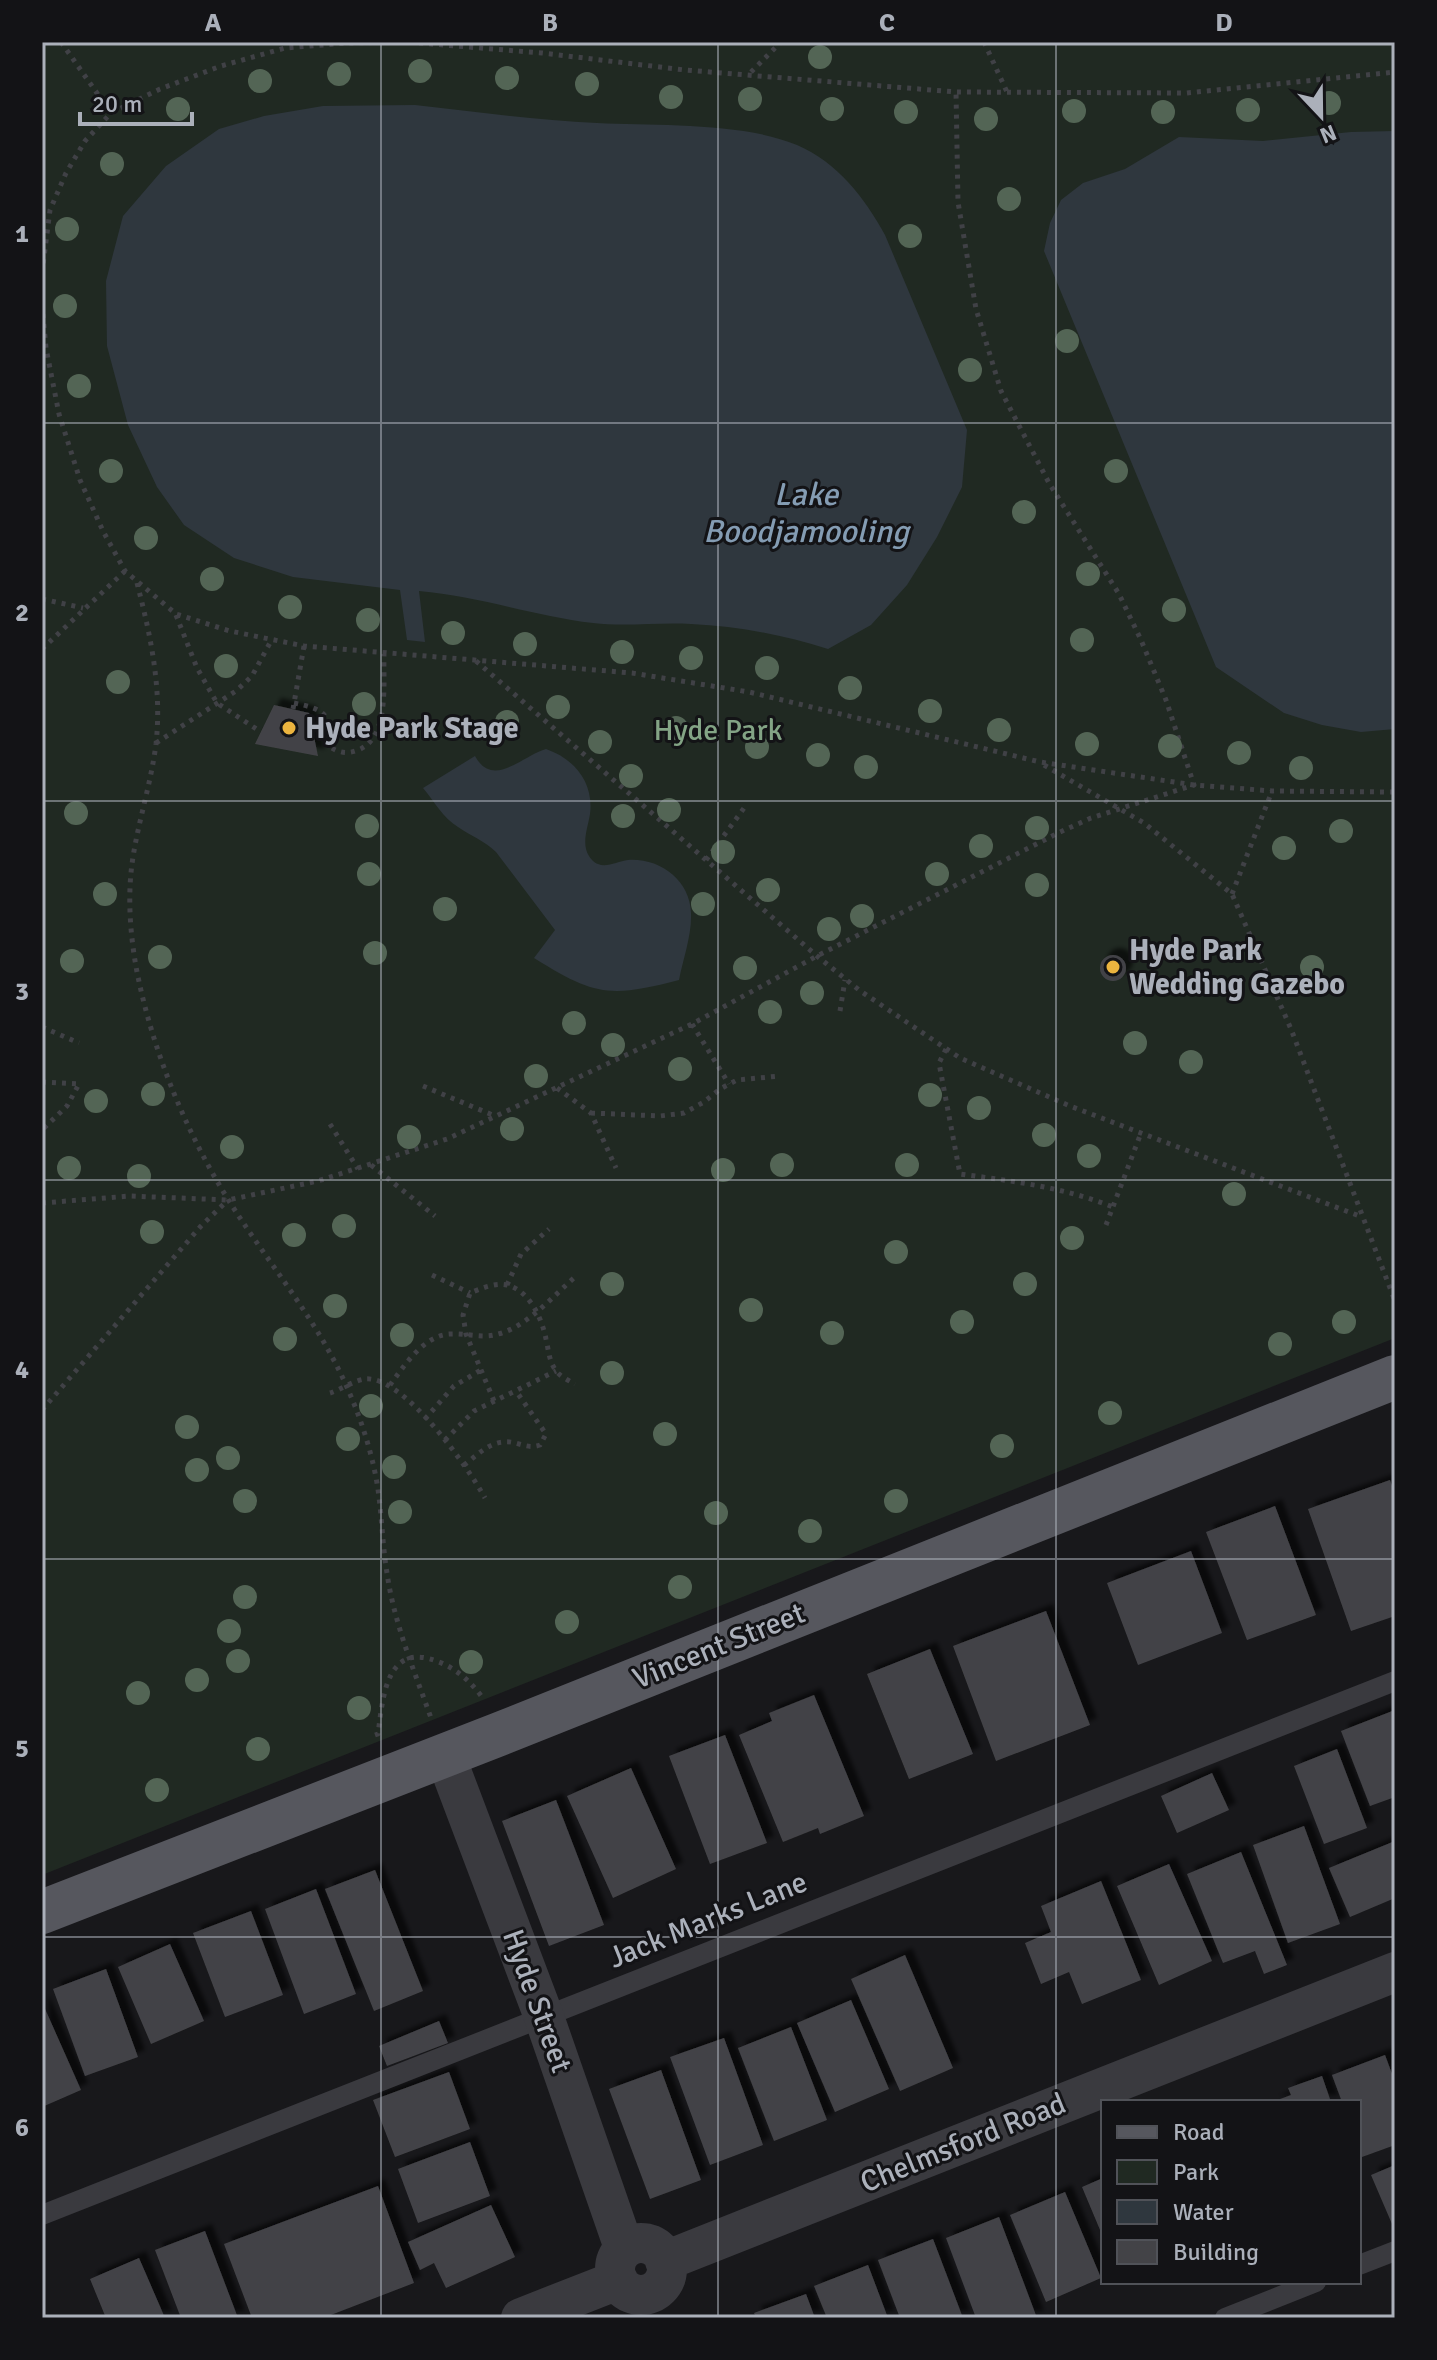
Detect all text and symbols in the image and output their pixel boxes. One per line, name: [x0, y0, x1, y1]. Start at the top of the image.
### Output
text: A: [205, 7, 222, 39]
text: B: [542, 7, 558, 39]
text: C: [879, 7, 895, 39]
text: D: [1215, 7, 1233, 39]
scale bar: [80, 76, 192, 126]
north arrow: [1281, 76, 1361, 156]
text: 20 m: [92, 89, 142, 119]
text: N: [1316, 119, 1340, 149]
text: 1: [15, 218, 29, 250]
water label: Lake Boodjamooling: [703, 475, 911, 551]
text: 2: [15, 597, 29, 629]
place label: Hyde Park Stage: [305, 710, 519, 747]
park label: Hyde Park: [653, 712, 783, 749]
marker: Hyde Park Stage: [280, 719, 298, 737]
place label: Hyde Park Wedding Gazebo: [1129, 932, 1345, 1003]
marker: Hyde Park Wedding Gazebo: [1104, 958, 1122, 976]
text: 3: [15, 976, 29, 1008]
text: 4: [15, 1354, 29, 1386]
street label: Vincent Street: [628, 1595, 810, 1697]
text: 5: [15, 1733, 29, 1765]
street label: Jack Marks Lane: [603, 1863, 813, 1977]
street label: Hyde Street: [494, 1924, 580, 2078]
street label: Chelmsford Road: [855, 2085, 1071, 2201]
legend: [1101, 2100, 1361, 2284]
text: 6: [15, 2112, 29, 2144]
text: Road: [1173, 2117, 1224, 2147]
text: Park: [1173, 2157, 1219, 2187]
text: Water: [1173, 2197, 1234, 2227]
text: Building: [1173, 2237, 1259, 2267]

